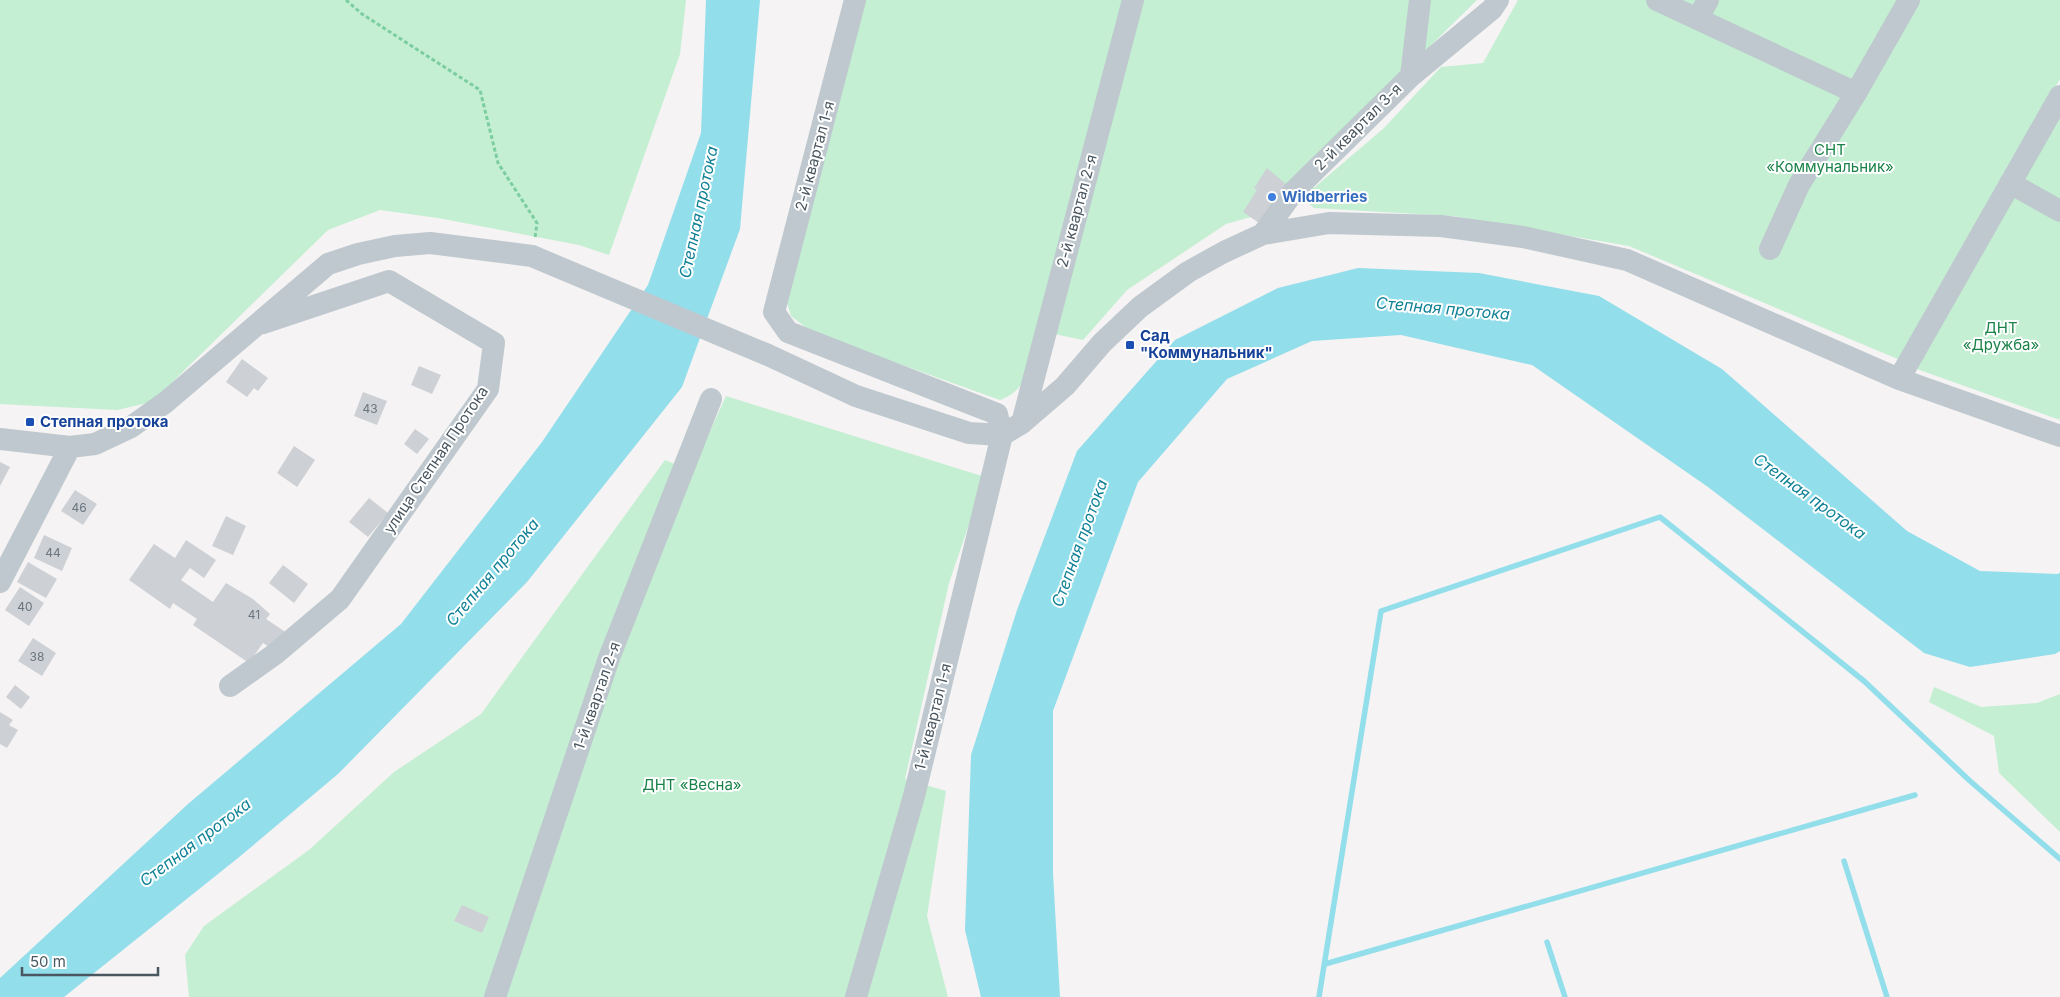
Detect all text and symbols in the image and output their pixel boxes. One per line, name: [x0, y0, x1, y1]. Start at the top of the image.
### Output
street label: 2-й квартал 3-я: [1310, 79, 1405, 174]
street label: 2-й квартал 1-я: [791, 99, 838, 213]
park label: СНТ «Коммунальник»: [1766, 140, 1894, 176]
water label: Степная протока: [674, 144, 722, 280]
street label: 2-й квартал 2-я: [1052, 152, 1101, 269]
place label: Wildberries: [1282, 187, 1367, 206]
marker: Wildberries: [1266, 191, 1278, 203]
water label: Степная протока: [1375, 292, 1511, 324]
park label: ДНТ «Дружба»: [1963, 318, 2039, 354]
place label: Сад "Коммунальник": [1140, 326, 1273, 362]
marker: Сад "Коммунальник": [1124, 339, 1136, 351]
street label: улица Степная Протока: [379, 382, 492, 537]
house number: 43: [362, 401, 378, 416]
place label: Степная протока: [40, 412, 169, 431]
marker: Степная протока: [24, 416, 36, 428]
water label: Степная протока: [1750, 448, 1870, 544]
water label: Степная протока: [1047, 476, 1111, 609]
house number: 46: [71, 500, 87, 515]
water label: Степная протока: [441, 514, 543, 630]
house number: 44: [45, 545, 61, 560]
house number: 40: [17, 599, 33, 614]
house number: 41: [248, 607, 260, 622]
street label: 1-й квартал 2-я: [569, 639, 624, 752]
house number: 38: [30, 649, 44, 664]
street label: 1-й квартал 1-я: [910, 661, 955, 772]
park label: ДНТ «Весна»: [642, 775, 742, 794]
water label: Степная протока: [135, 794, 255, 890]
scale bar: [22, 944, 159, 976]
text: 50 m: [30, 952, 66, 971]

